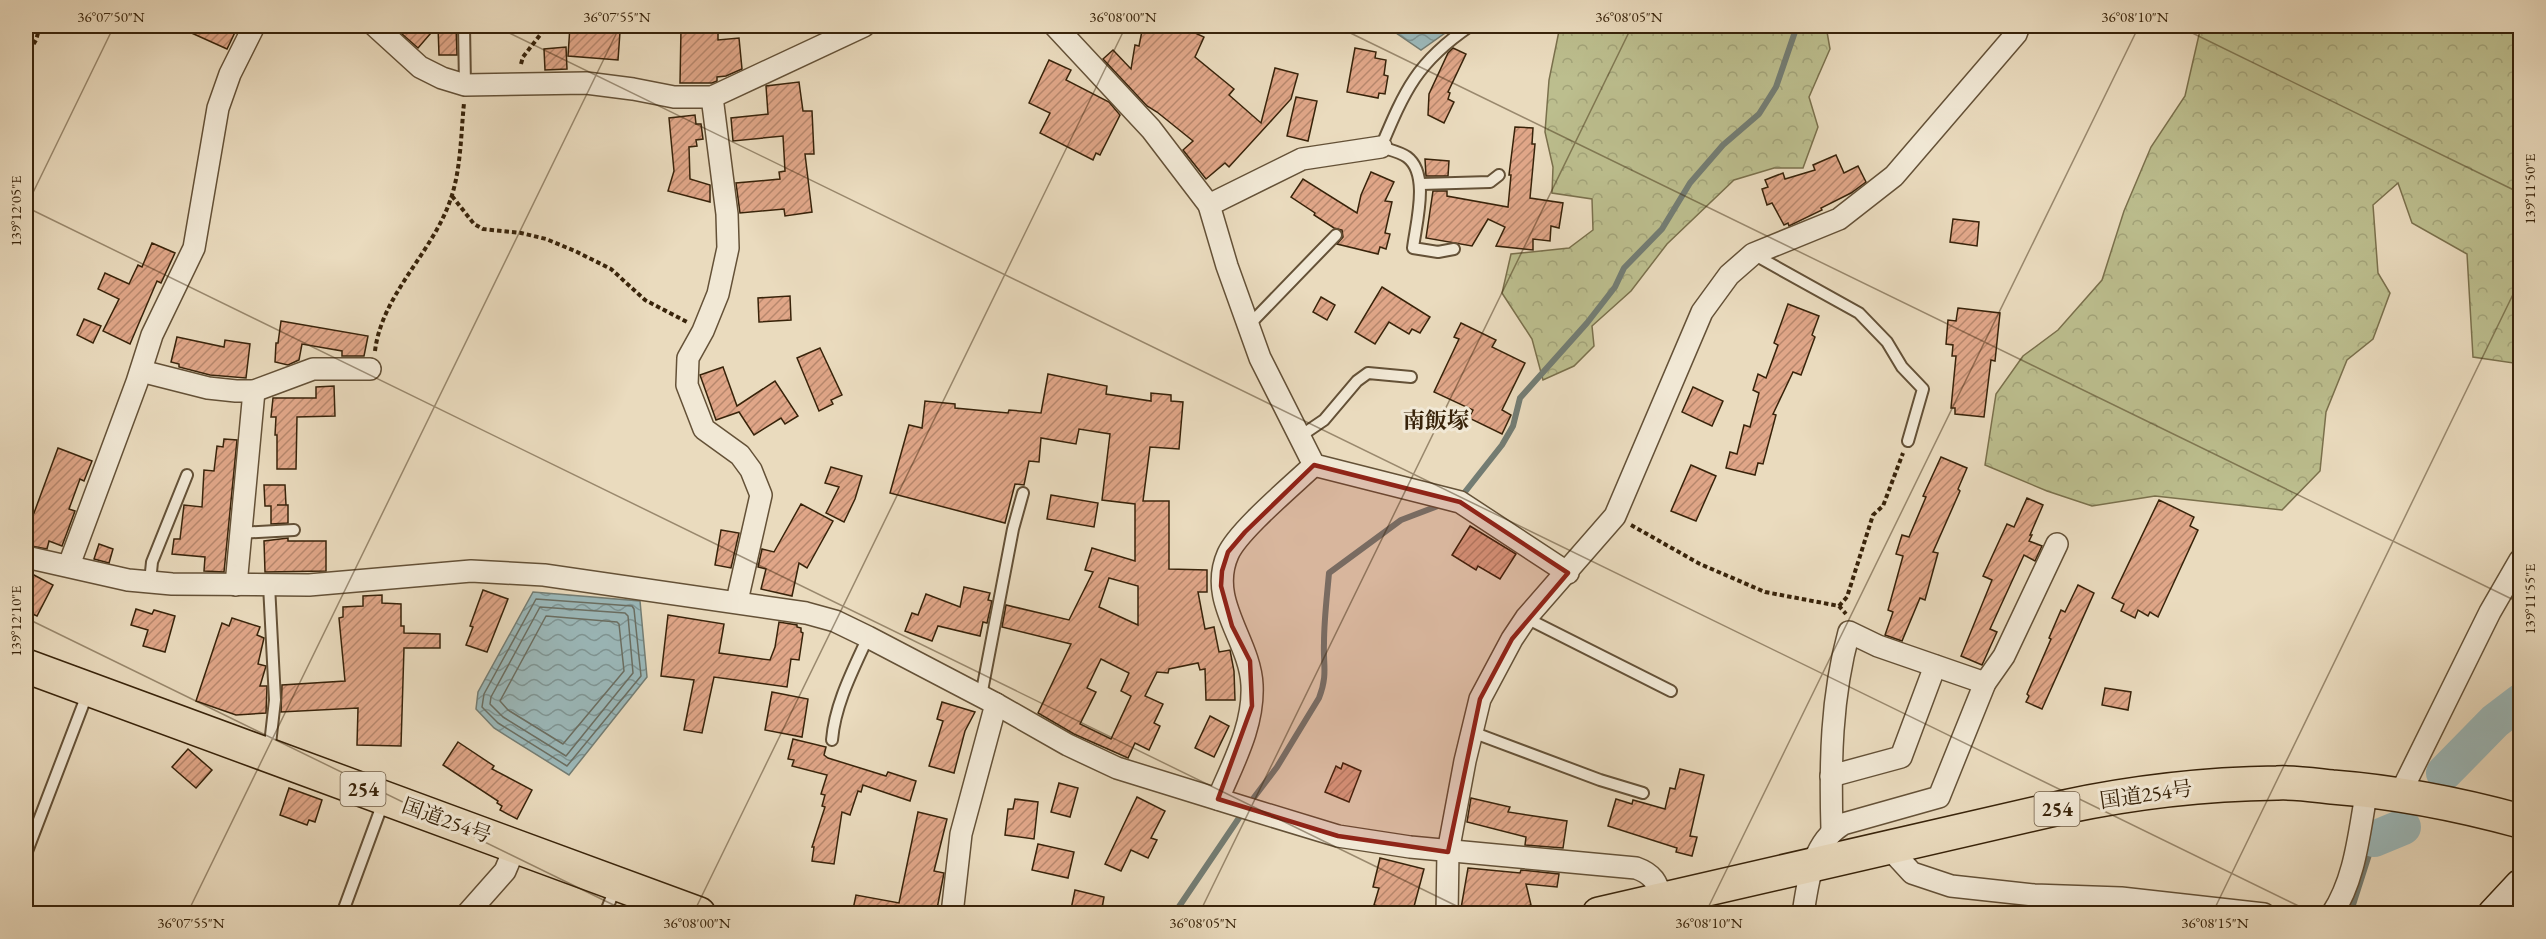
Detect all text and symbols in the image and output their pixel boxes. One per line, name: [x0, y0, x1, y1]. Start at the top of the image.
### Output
text: 36°07'50"N: [77, 7, 145, 26]
text: 36°07'55"N: [583, 7, 651, 26]
text: 36°08'00"N: [1089, 7, 1157, 26]
text: 36°08'05"N: [1595, 7, 1663, 26]
text: 36°08'10"N: [2101, 7, 2169, 26]
text: 139°11'50"E: [2520, 153, 2539, 225]
text: 139°12'05"E: [6, 175, 25, 247]
district label: 南飯塚: [1403, 406, 1469, 435]
text: 139°11'55"E: [2520, 563, 2539, 635]
text: 139°12'10"E: [6, 585, 25, 657]
road number: 254: [340, 772, 386, 806]
street label: 国道254号: [2098, 774, 2194, 814]
street label: 国道254号: [399, 791, 495, 849]
road number: 254: [2034, 792, 2080, 826]
text: 36°07'55"N: [157, 913, 225, 932]
text: 36°08'00"N: [663, 913, 731, 932]
text: 36°08'05"N: [1169, 913, 1237, 932]
text: 36°08'10"N: [1675, 913, 1743, 932]
text: 36°08'15"N: [2181, 913, 2249, 932]

